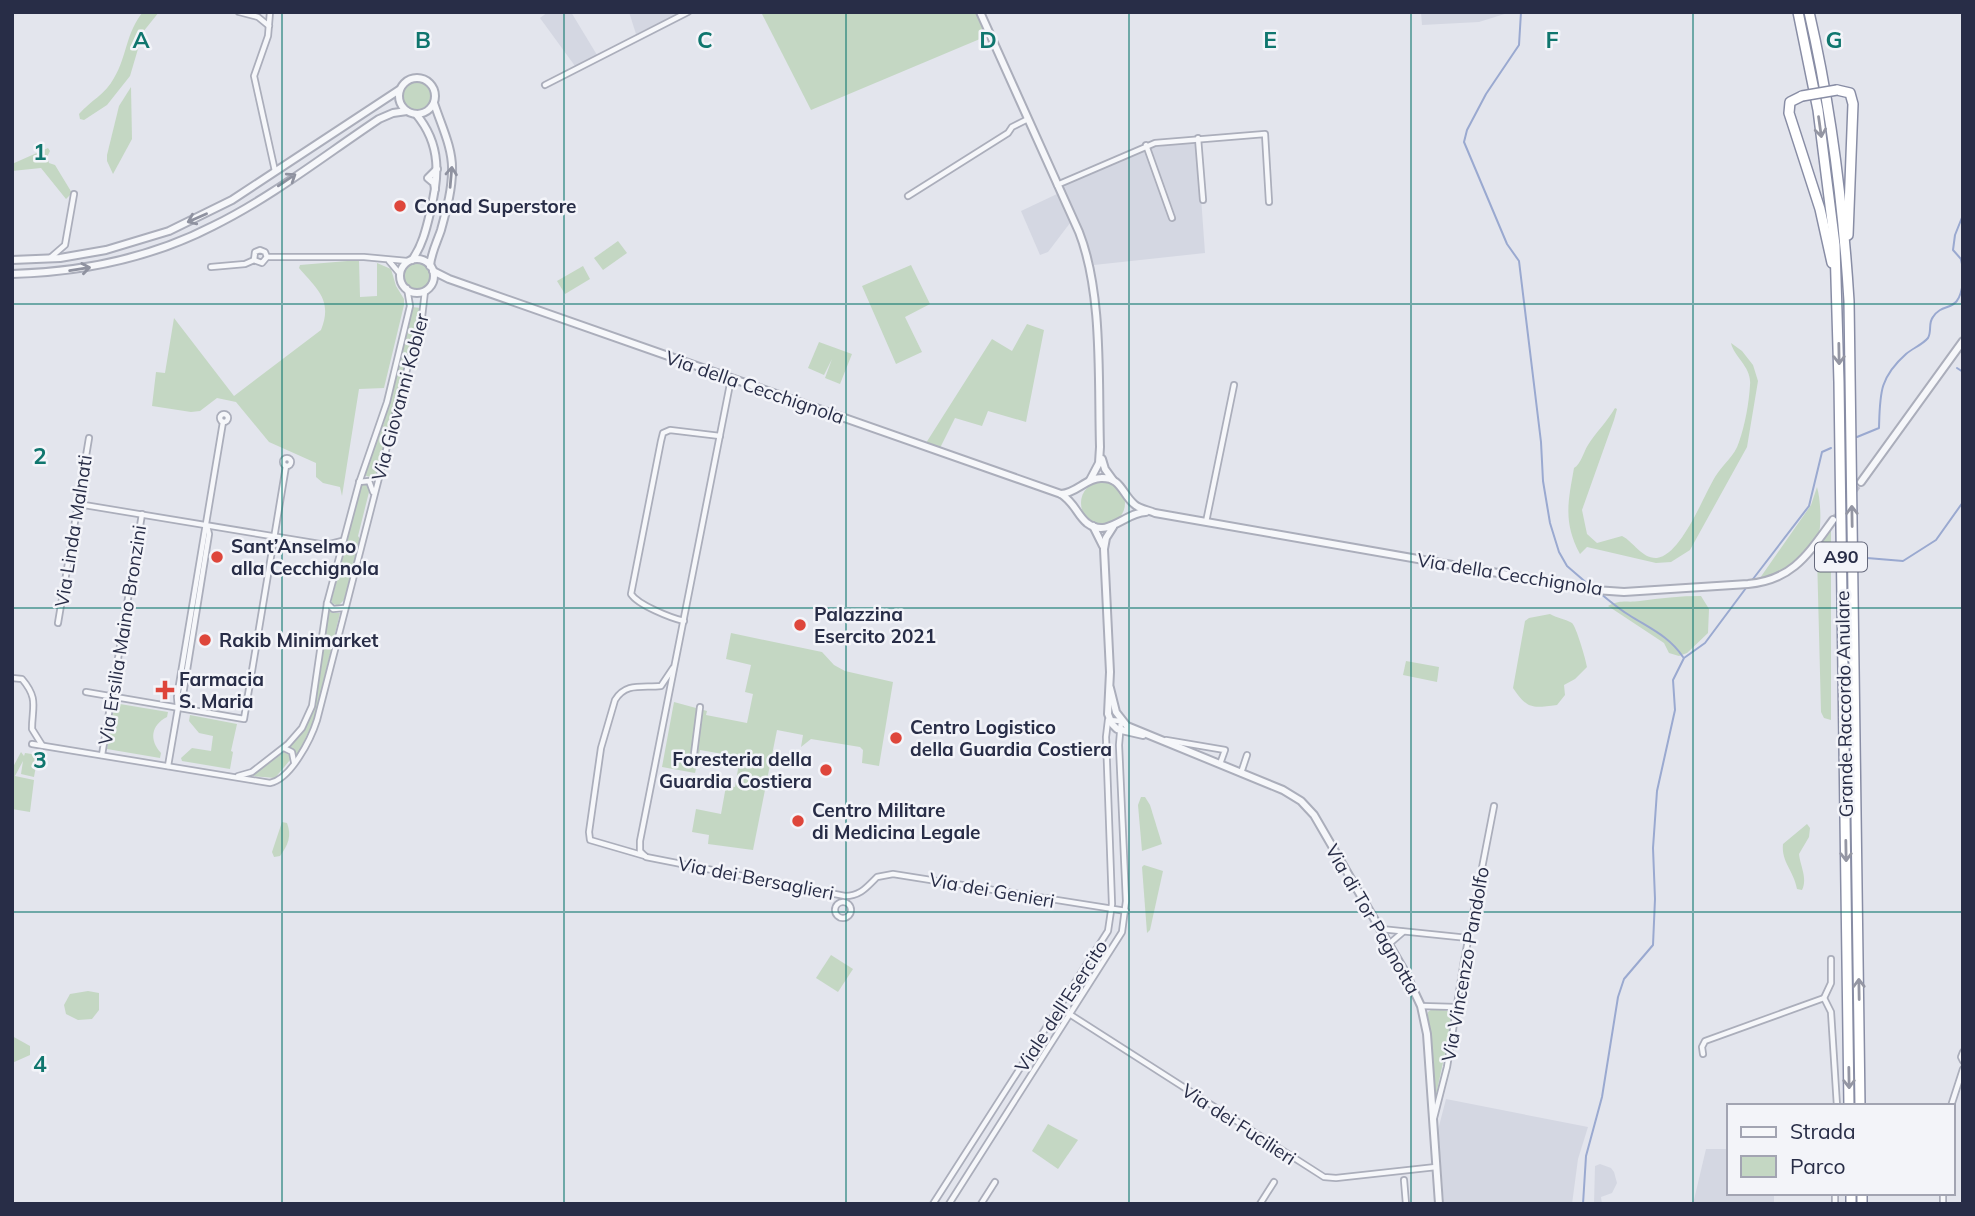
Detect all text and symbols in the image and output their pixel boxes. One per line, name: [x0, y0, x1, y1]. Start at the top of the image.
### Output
text: A: [132, 25, 150, 54]
text: B: [415, 25, 431, 54]
text: C: [697, 25, 713, 54]
text: D: [979, 25, 997, 54]
text: E: [1263, 25, 1277, 54]
text: F: [1545, 25, 1559, 54]
text: G: [1825, 25, 1843, 54]
one-way arrow: [1814, 115, 1827, 138]
text: 1: [33, 137, 47, 166]
one-way arrow: [445, 166, 458, 188]
one-way arrow: [277, 173, 297, 187]
place label: Conad Superstore: [414, 194, 576, 218]
marker: Conad Superstore: [392, 198, 408, 214]
one-way arrow: [187, 212, 208, 225]
one-way arrow: [68, 262, 91, 275]
street label: Via Giovanni Kobler: [366, 311, 434, 483]
one-way arrow: [1832, 342, 1846, 365]
street label: Via della Cecchignola: [662, 345, 848, 429]
text: 2: [33, 441, 47, 470]
street label: Via Linda Malnati: [49, 453, 97, 609]
one-way arrow: [1846, 505, 1859, 528]
street label: Via Ersilia Maino Bronzini: [93, 523, 151, 747]
place label: Sant’Anselmo alla Cecchignola: [231, 534, 379, 580]
road number: A90: [1815, 542, 1867, 572]
street label: Via della Cecchignola: [1415, 547, 1605, 601]
marker: Sant’Anselmo alla Cecchignola: [209, 549, 225, 565]
street label: Grande Raccordo Anulare: [1830, 590, 1858, 818]
place label: Palazzina Esercito 2021: [814, 602, 936, 648]
marker: Palazzina Esercito 2021: [792, 617, 808, 633]
place label: Rakib Minimarket: [219, 628, 379, 652]
marker: Rakib Minimarket: [197, 632, 213, 648]
place label: Farmacia S. Maria: [179, 667, 264, 713]
marker: Farmacia S. Maria: [157, 682, 173, 698]
place label: Centro Logistico della Guardia Costiera: [910, 715, 1112, 761]
marker: Centro Logistico della Guardia Costiera: [888, 730, 904, 746]
text: 3: [33, 745, 47, 774]
place label: Foresteria della Guardia Costiera: [659, 747, 812, 793]
marker: Foresteria della Guardia Costiera: [818, 762, 834, 778]
place label: Centro Militare di Medicina Legale: [812, 798, 981, 844]
marker: Centro Militare di Medicina Legale: [790, 813, 806, 829]
one-way arrow: [1839, 839, 1853, 862]
street label: Via di Tor Pagnotta: [1320, 840, 1426, 998]
street label: Via dei Bersaglieri: [676, 851, 836, 905]
street label: Via Vincenzo Pandolfo: [1436, 865, 1494, 1063]
street label: Via dei Genieri: [927, 867, 1057, 913]
street label: Viale dell'Esercito: [1009, 935, 1113, 1077]
one-way arrow: [1852, 977, 1866, 1000]
text: 4: [33, 1049, 47, 1078]
one-way arrow: [1842, 1066, 1855, 1089]
street label: Via dei Fucilieri: [1177, 1078, 1301, 1170]
legend: [1727, 1104, 1954, 1195]
text: Strada: [1790, 1118, 1856, 1144]
text: Parco: [1790, 1153, 1845, 1179]

